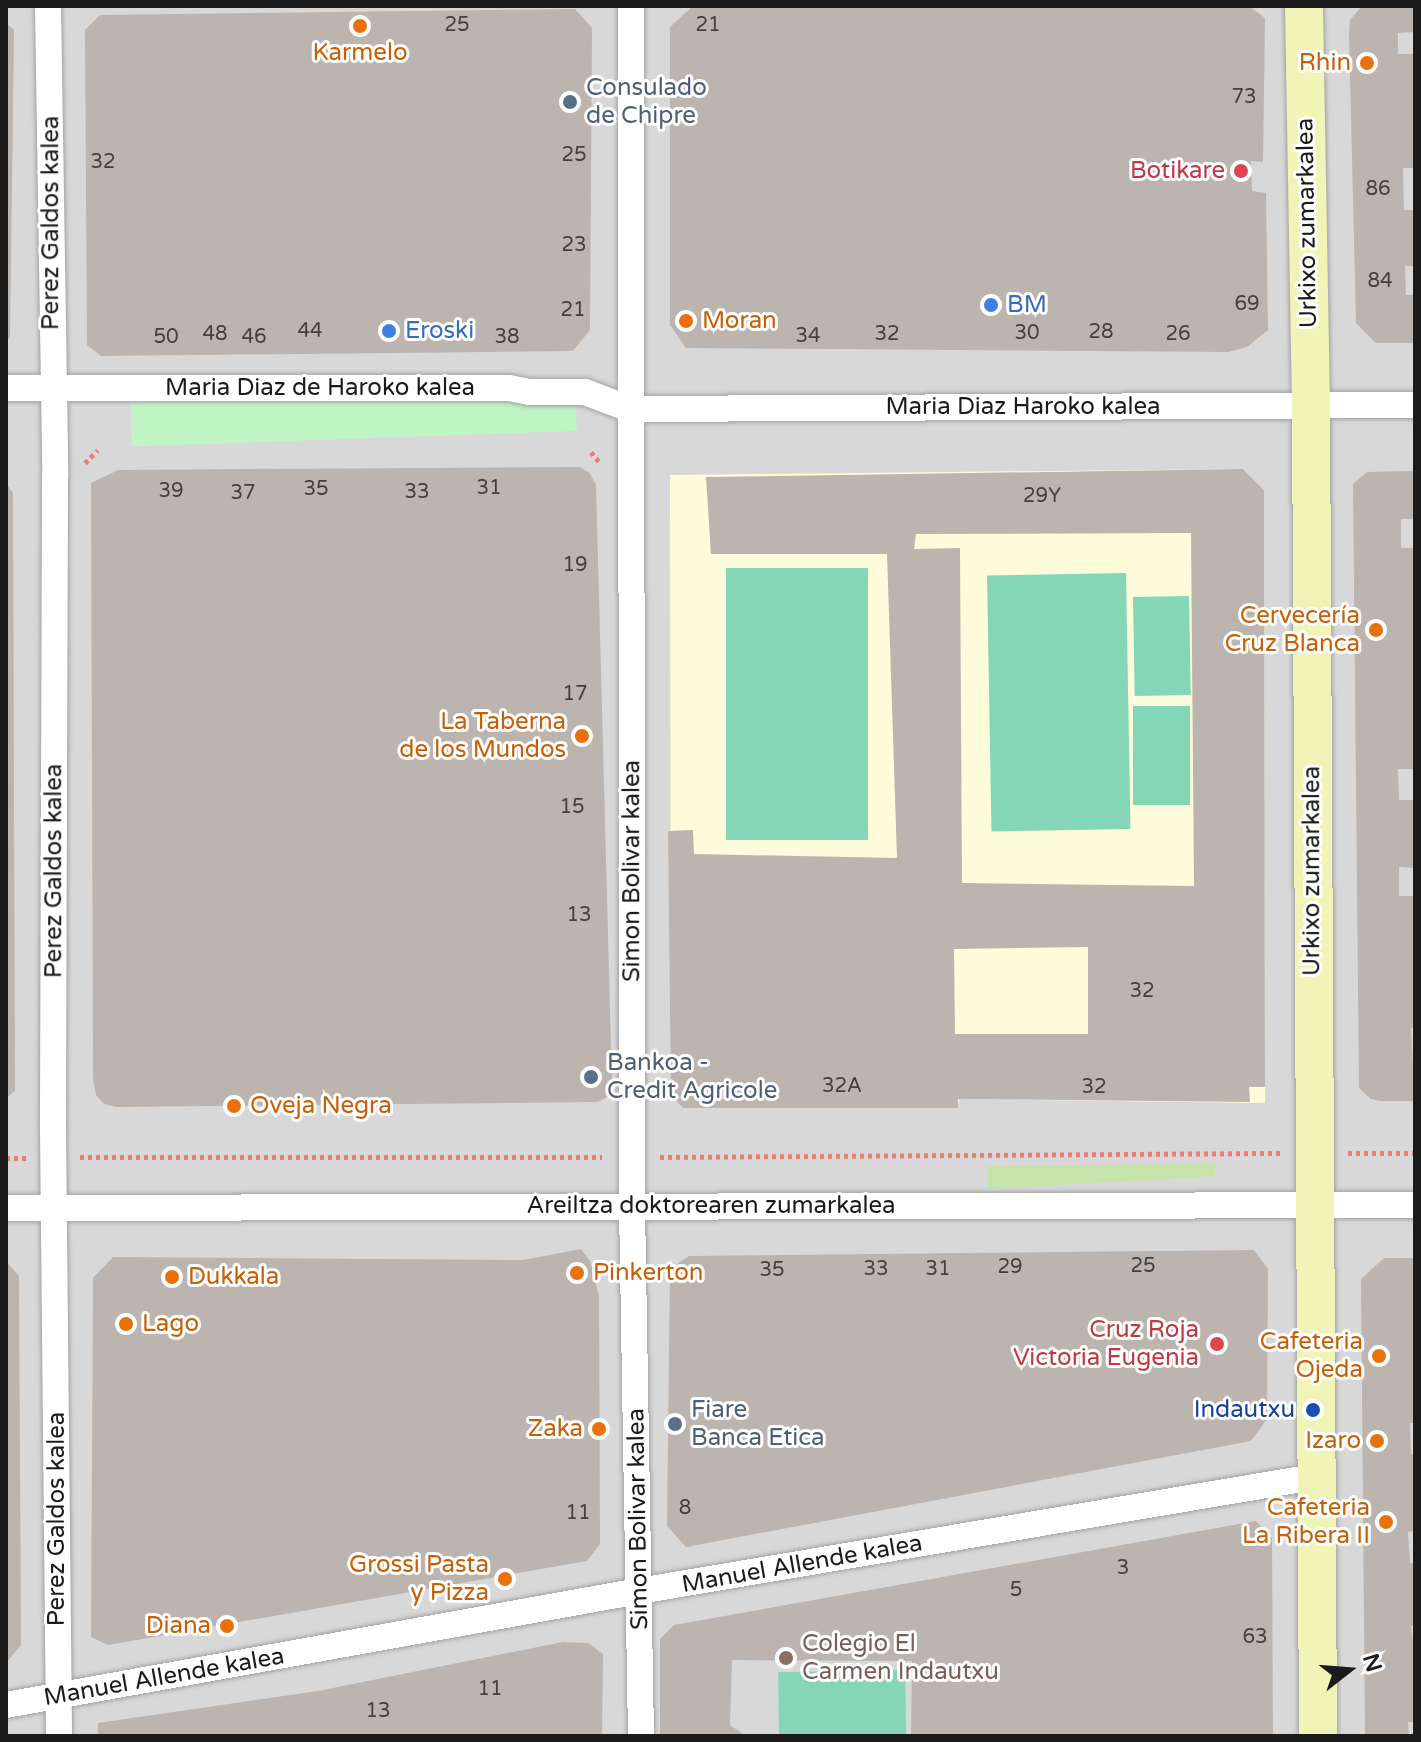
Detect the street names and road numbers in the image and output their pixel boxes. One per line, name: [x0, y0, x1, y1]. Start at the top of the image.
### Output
street label: Perez Galdos kalea: [37, 116, 65, 330]
street label: Urkixo zumarkalea: [1291, 118, 1323, 328]
street label: Maria Diaz de Haroko kalea: [165, 374, 475, 402]
street label: Maria Diaz Haroko kalea: [885, 393, 1161, 421]
street label: Simon Bolivar kalea: [618, 760, 646, 982]
street label: Perez Galdos kalea: [40, 764, 68, 978]
street label: Urkixo zumarkalea: [1298, 766, 1326, 976]
street label: Areiltza doktorearen zumarkalea: [526, 1192, 896, 1220]
street label: Simon Bolivar kalea: [622, 1408, 654, 1630]
street label: Perez Galdos kalea: [43, 1412, 71, 1626]
street label: Manuel Allende kalea: [679, 1529, 925, 1599]
street label: Manuel Allende kalea: [41, 1642, 287, 1712]

